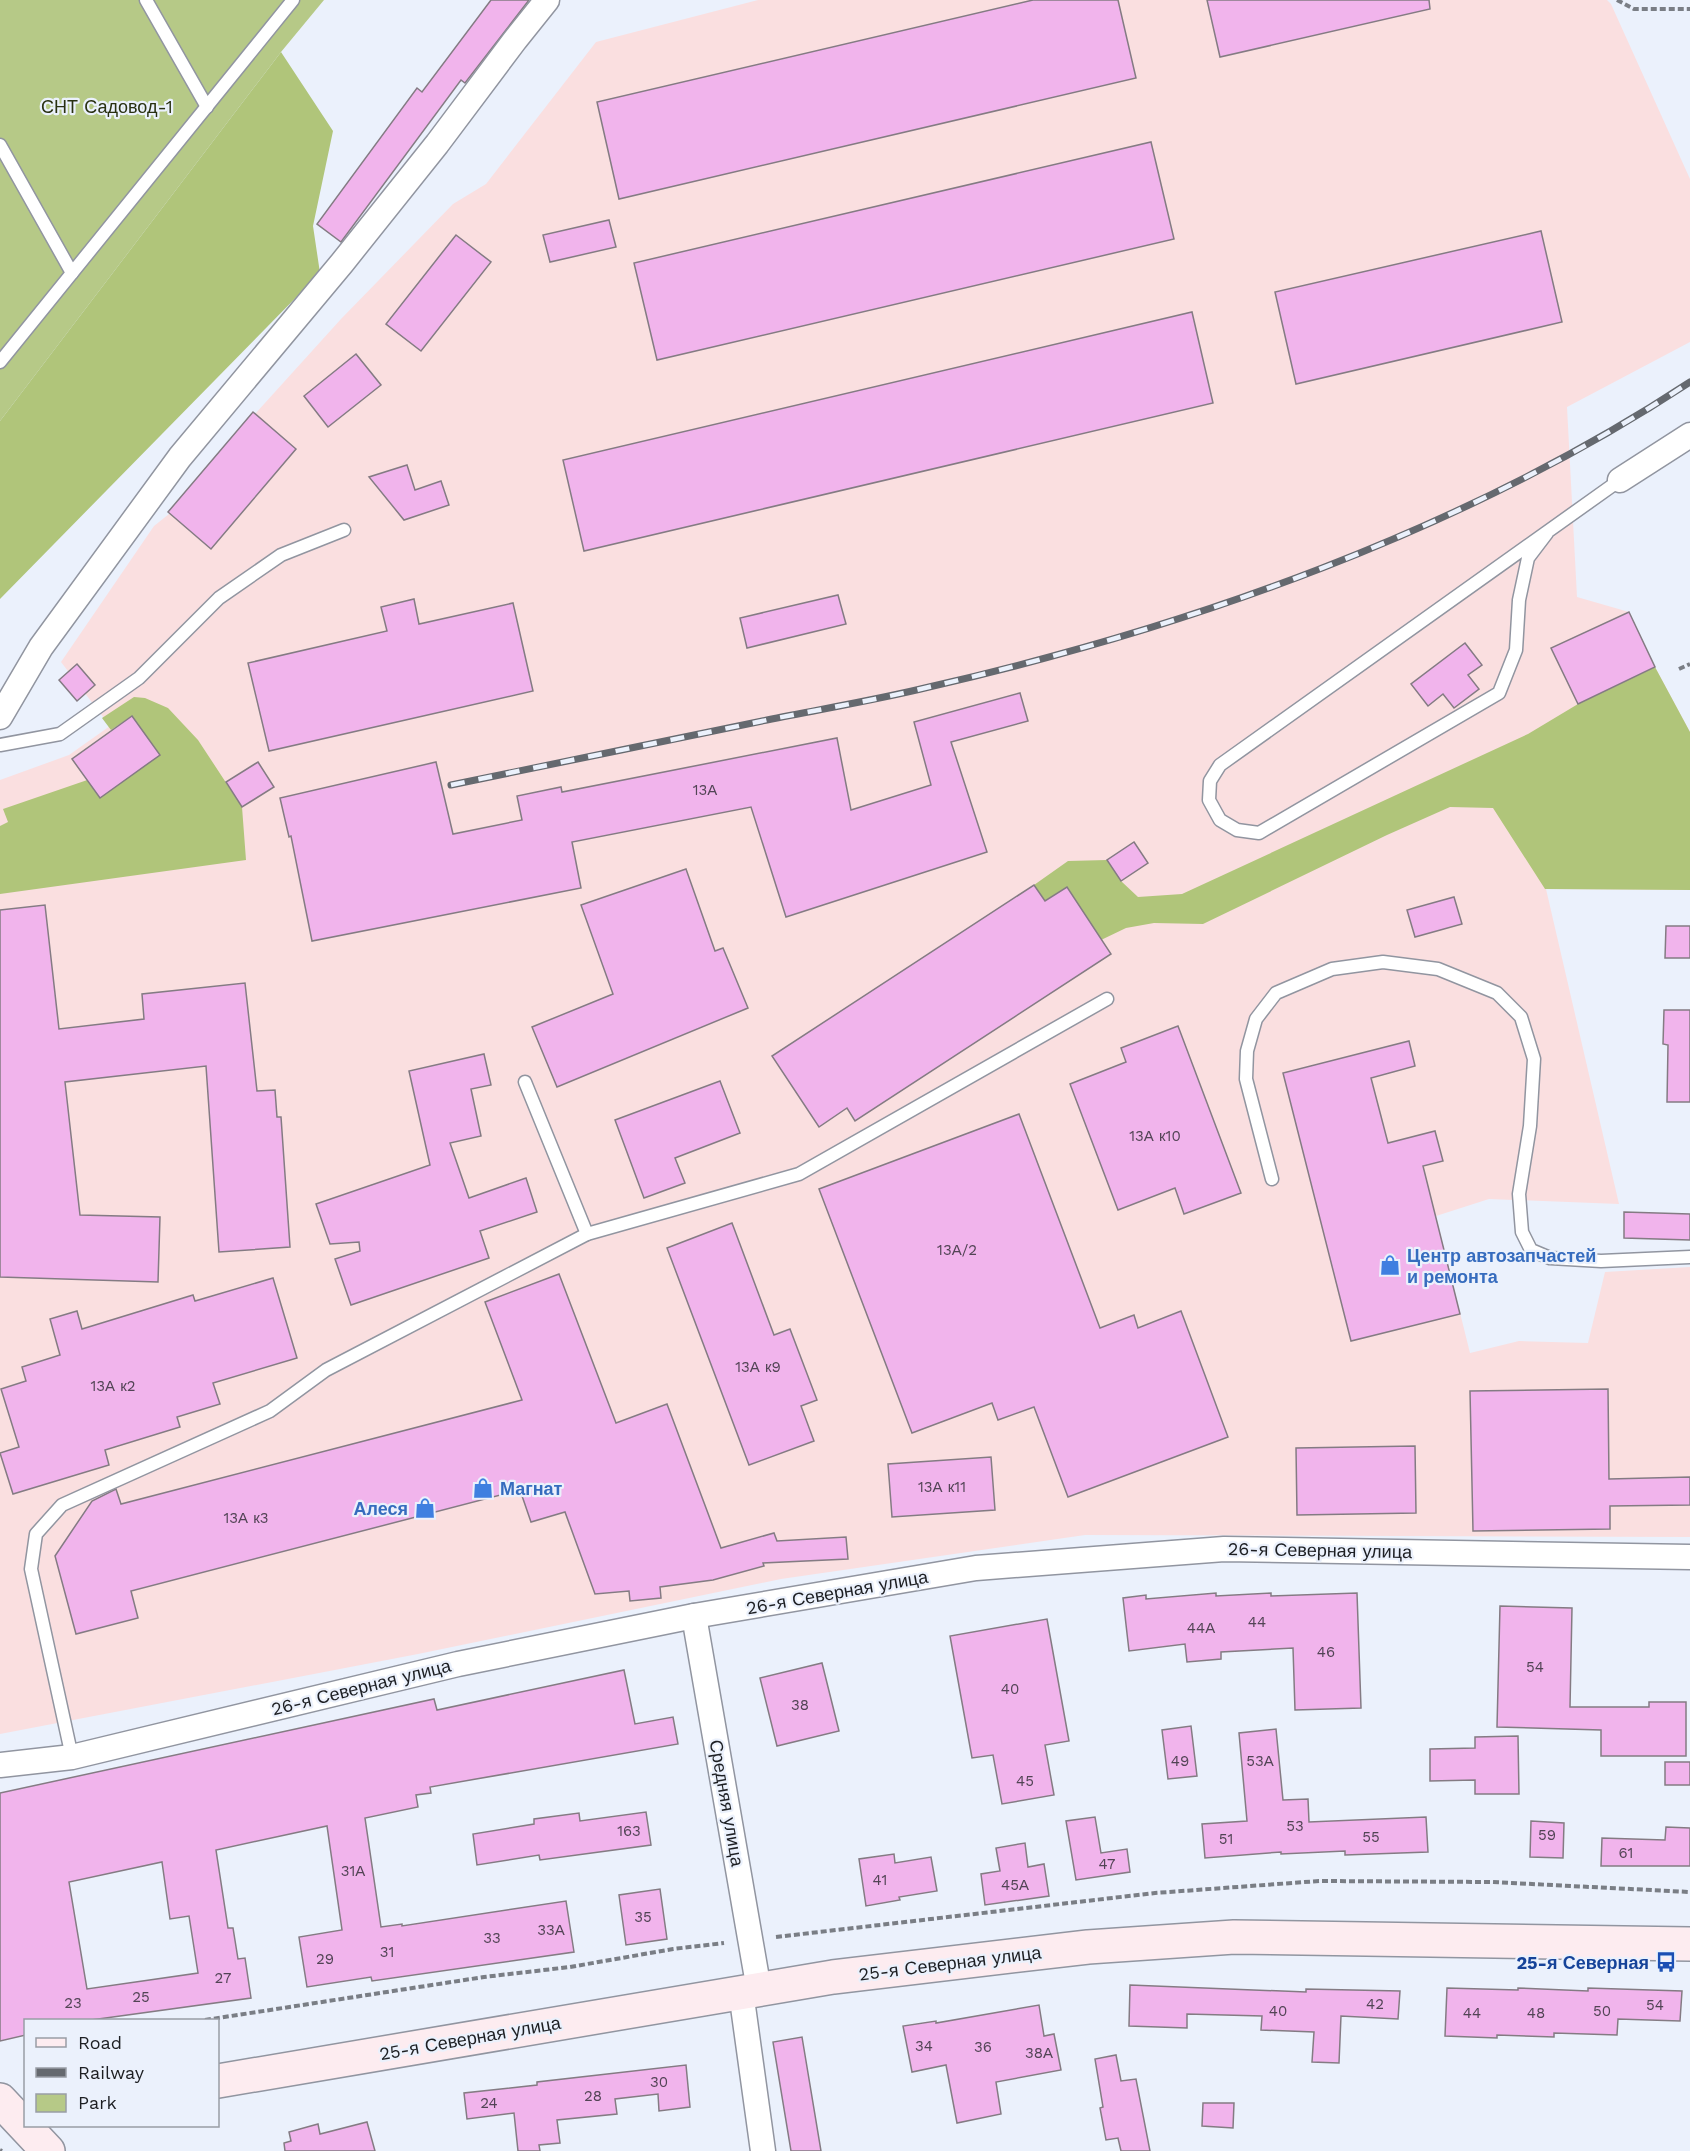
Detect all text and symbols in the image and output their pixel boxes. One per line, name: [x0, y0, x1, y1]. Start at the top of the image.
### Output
park label: СНТ Садовод-1: [41, 96, 173, 117]
house number: 13А: [693, 781, 717, 799]
house number: 13А к10: [1129, 1127, 1181, 1145]
house number: 13А/2: [937, 1241, 977, 1259]
place label: Центр автозапчастей и ремонта: [1407, 1245, 1596, 1287]
shop icon: Центр автозапчастей и ремонта: [1378, 1253, 1402, 1277]
house number: 13А к9: [735, 1358, 781, 1376]
house number: 13А к2: [90, 1377, 136, 1395]
shop icon: Магнат: [471, 1476, 495, 1500]
place label: Магнат: [500, 1478, 563, 1499]
house number: 13А к11: [918, 1478, 966, 1496]
shop icon: Алеся: [413, 1496, 437, 1520]
place label: Алеся: [354, 1498, 408, 1519]
house number: 13А к3: [223, 1509, 269, 1527]
street label: 26-я Северная улица: [1228, 1538, 1413, 1562]
street label: 26-я Северная улица: [744, 1565, 931, 1618]
house number: 44: [1248, 1613, 1266, 1631]
house number: 44А: [1187, 1619, 1215, 1637]
house number: 46: [1317, 1643, 1335, 1661]
street label: 26-я Северная улица: [269, 1654, 454, 1719]
house number: 54: [1526, 1658, 1544, 1676]
house number: 40: [1001, 1680, 1019, 1698]
house number: 38: [791, 1696, 809, 1714]
street label: Средняя улица: [706, 1738, 749, 1869]
house number: 49: [1171, 1752, 1189, 1770]
house number: 53А: [1246, 1752, 1274, 1770]
house number: 45: [1016, 1772, 1034, 1790]
house number: 53: [1286, 1817, 1304, 1835]
house number: 163: [617, 1822, 641, 1840]
house number: 59: [1538, 1826, 1556, 1844]
house number: 55: [1362, 1828, 1380, 1846]
house number: 51: [1219, 1830, 1233, 1848]
house number: 61: [1619, 1844, 1633, 1862]
house number: 47: [1099, 1855, 1115, 1873]
house number: 31А: [341, 1862, 365, 1880]
house number: 41: [873, 1871, 887, 1889]
house number: 45А: [1001, 1876, 1029, 1894]
house number: 35: [634, 1908, 652, 1926]
house number: 33А: [537, 1921, 565, 1939]
house number: 33: [483, 1929, 501, 1947]
street label: 25-я Северная улица: [858, 1941, 1043, 1985]
house number: 31: [380, 1943, 394, 1961]
house number: 29: [316, 1950, 334, 1968]
bus stop icon: 25-я Северная: [1654, 1950, 1678, 1974]
place label: 25-я Северная: [1516, 1952, 1649, 1973]
house number: 27: [215, 1969, 231, 1987]
house number: 25: [132, 1988, 150, 2006]
house number: 23: [64, 1994, 82, 2012]
house number: 42: [1366, 1995, 1384, 2013]
house number: 54: [1646, 1996, 1664, 2014]
house number: 40: [1269, 2002, 1287, 2020]
house number: 50: [1593, 2002, 1611, 2020]
house number: 44: [1463, 2004, 1481, 2022]
house number: 48: [1527, 2004, 1545, 2022]
street label: 25-я Северная улица: [378, 2012, 563, 2064]
legend: [24, 2019, 219, 2127]
text: Road: [78, 2032, 122, 2053]
house number: 34: [915, 2037, 933, 2055]
house number: 36: [974, 2038, 992, 2056]
house number: 38А: [1025, 2044, 1053, 2062]
text: Railway: [78, 2062, 145, 2083]
house number: 30: [650, 2073, 668, 2091]
house number: 28: [584, 2087, 602, 2105]
text: Park: [78, 2092, 117, 2113]
house number: 24: [480, 2094, 498, 2112]

